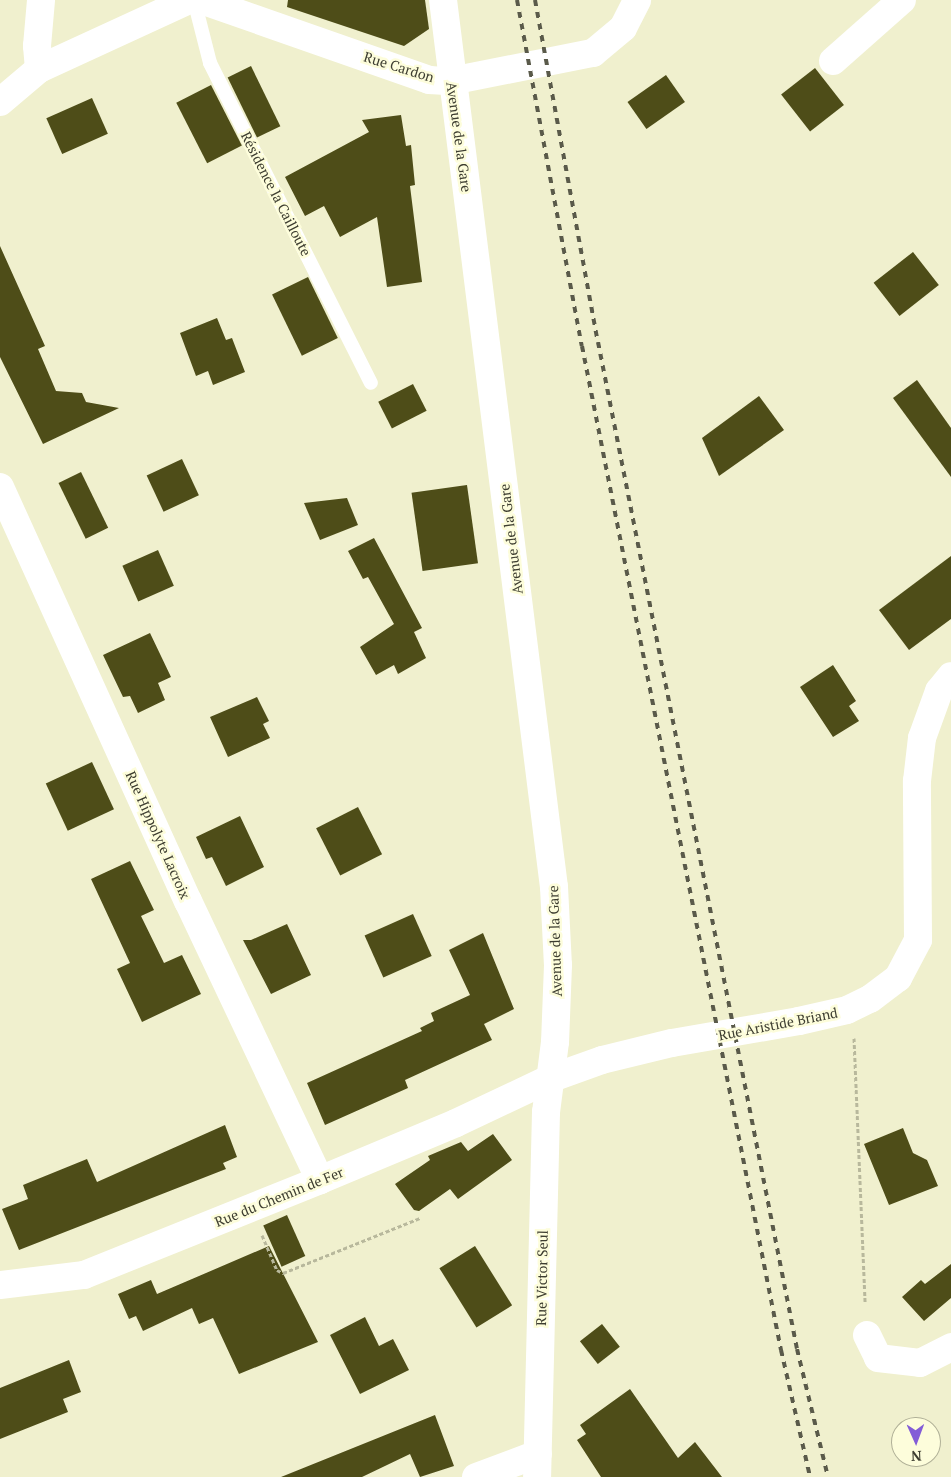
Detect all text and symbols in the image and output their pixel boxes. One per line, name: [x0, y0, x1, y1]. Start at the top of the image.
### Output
street label: Rue Cardon: [362, 48, 436, 86]
street label: Avenue de la Gare: [443, 81, 475, 193]
street label: Résidence la Cailloute: [237, 129, 315, 259]
street label: Avenue de la Gare: [496, 483, 526, 595]
street label: Rue Hippolyte Lacroix: [122, 768, 194, 902]
street label: Avenue de la Gare: [545, 885, 565, 997]
street label: Rue Aristide Briand: [717, 1004, 839, 1044]
street label: Rue du Chemin de Fer: [212, 1164, 346, 1230]
street label: Rue Victor Seul: [533, 1230, 551, 1326]
north arrow: [891, 1417, 941, 1467]
text: N: [911, 1447, 922, 1466]

